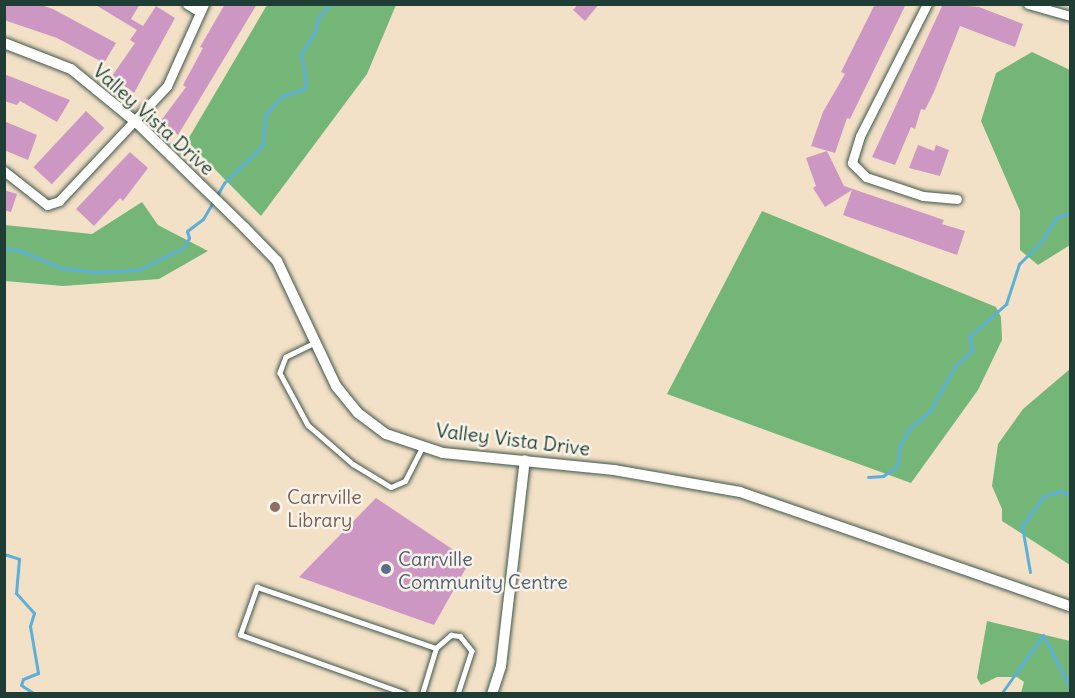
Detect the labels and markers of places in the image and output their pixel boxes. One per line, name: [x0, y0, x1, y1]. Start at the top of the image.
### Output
place label: Carrville Library: [287, 484, 362, 531]
marker: Carrville Library: [268, 500, 282, 514]
place label: Carrville Community Centre: [398, 546, 568, 593]
marker: Carrville Community Centre: [379, 562, 393, 576]

